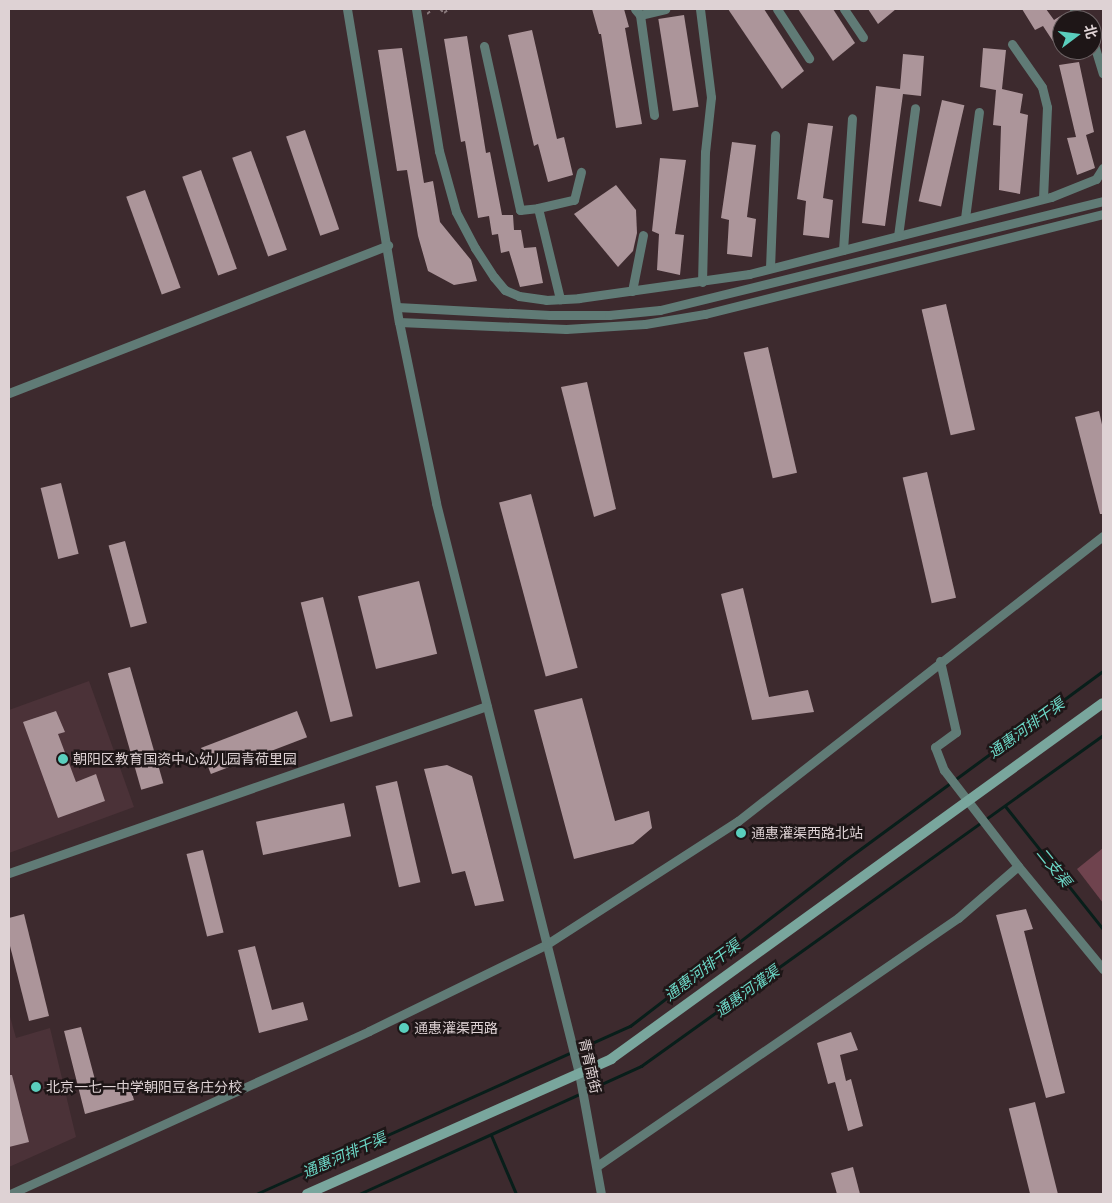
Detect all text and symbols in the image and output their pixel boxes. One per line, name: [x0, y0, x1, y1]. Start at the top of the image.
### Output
north arrow: [1052, 10, 1102, 60]
text: 北: [1080, 22, 1101, 40]
water label: 通惠河排干渠: [984, 694, 1068, 762]
place label: 朝阳区教育国资中心幼儿园青荷里园: [73, 751, 297, 767]
marker: 朝阳区教育国资中心幼儿园青荷里园: [57, 753, 69, 765]
place label: 通惠灌渠西路北站: [751, 825, 863, 841]
marker: 通惠灌渠西路北站: [735, 827, 747, 839]
water label: 二支渠: [1033, 844, 1075, 890]
water label: 通惠河排干渠: [661, 936, 743, 1004]
water label: 通惠河灌渠: [711, 962, 783, 1020]
place label: 通惠灌渠西路: [414, 1020, 498, 1036]
marker: 通惠灌渠西路: [398, 1022, 410, 1034]
street label: 青青南街: [576, 1037, 604, 1095]
place label: 北京一七一中学朝阳豆各庄分校: [46, 1079, 242, 1095]
marker: 北京一七一中学朝阳豆各庄分校: [30, 1081, 42, 1093]
water label: 通惠河排干渠: [299, 1128, 389, 1182]

